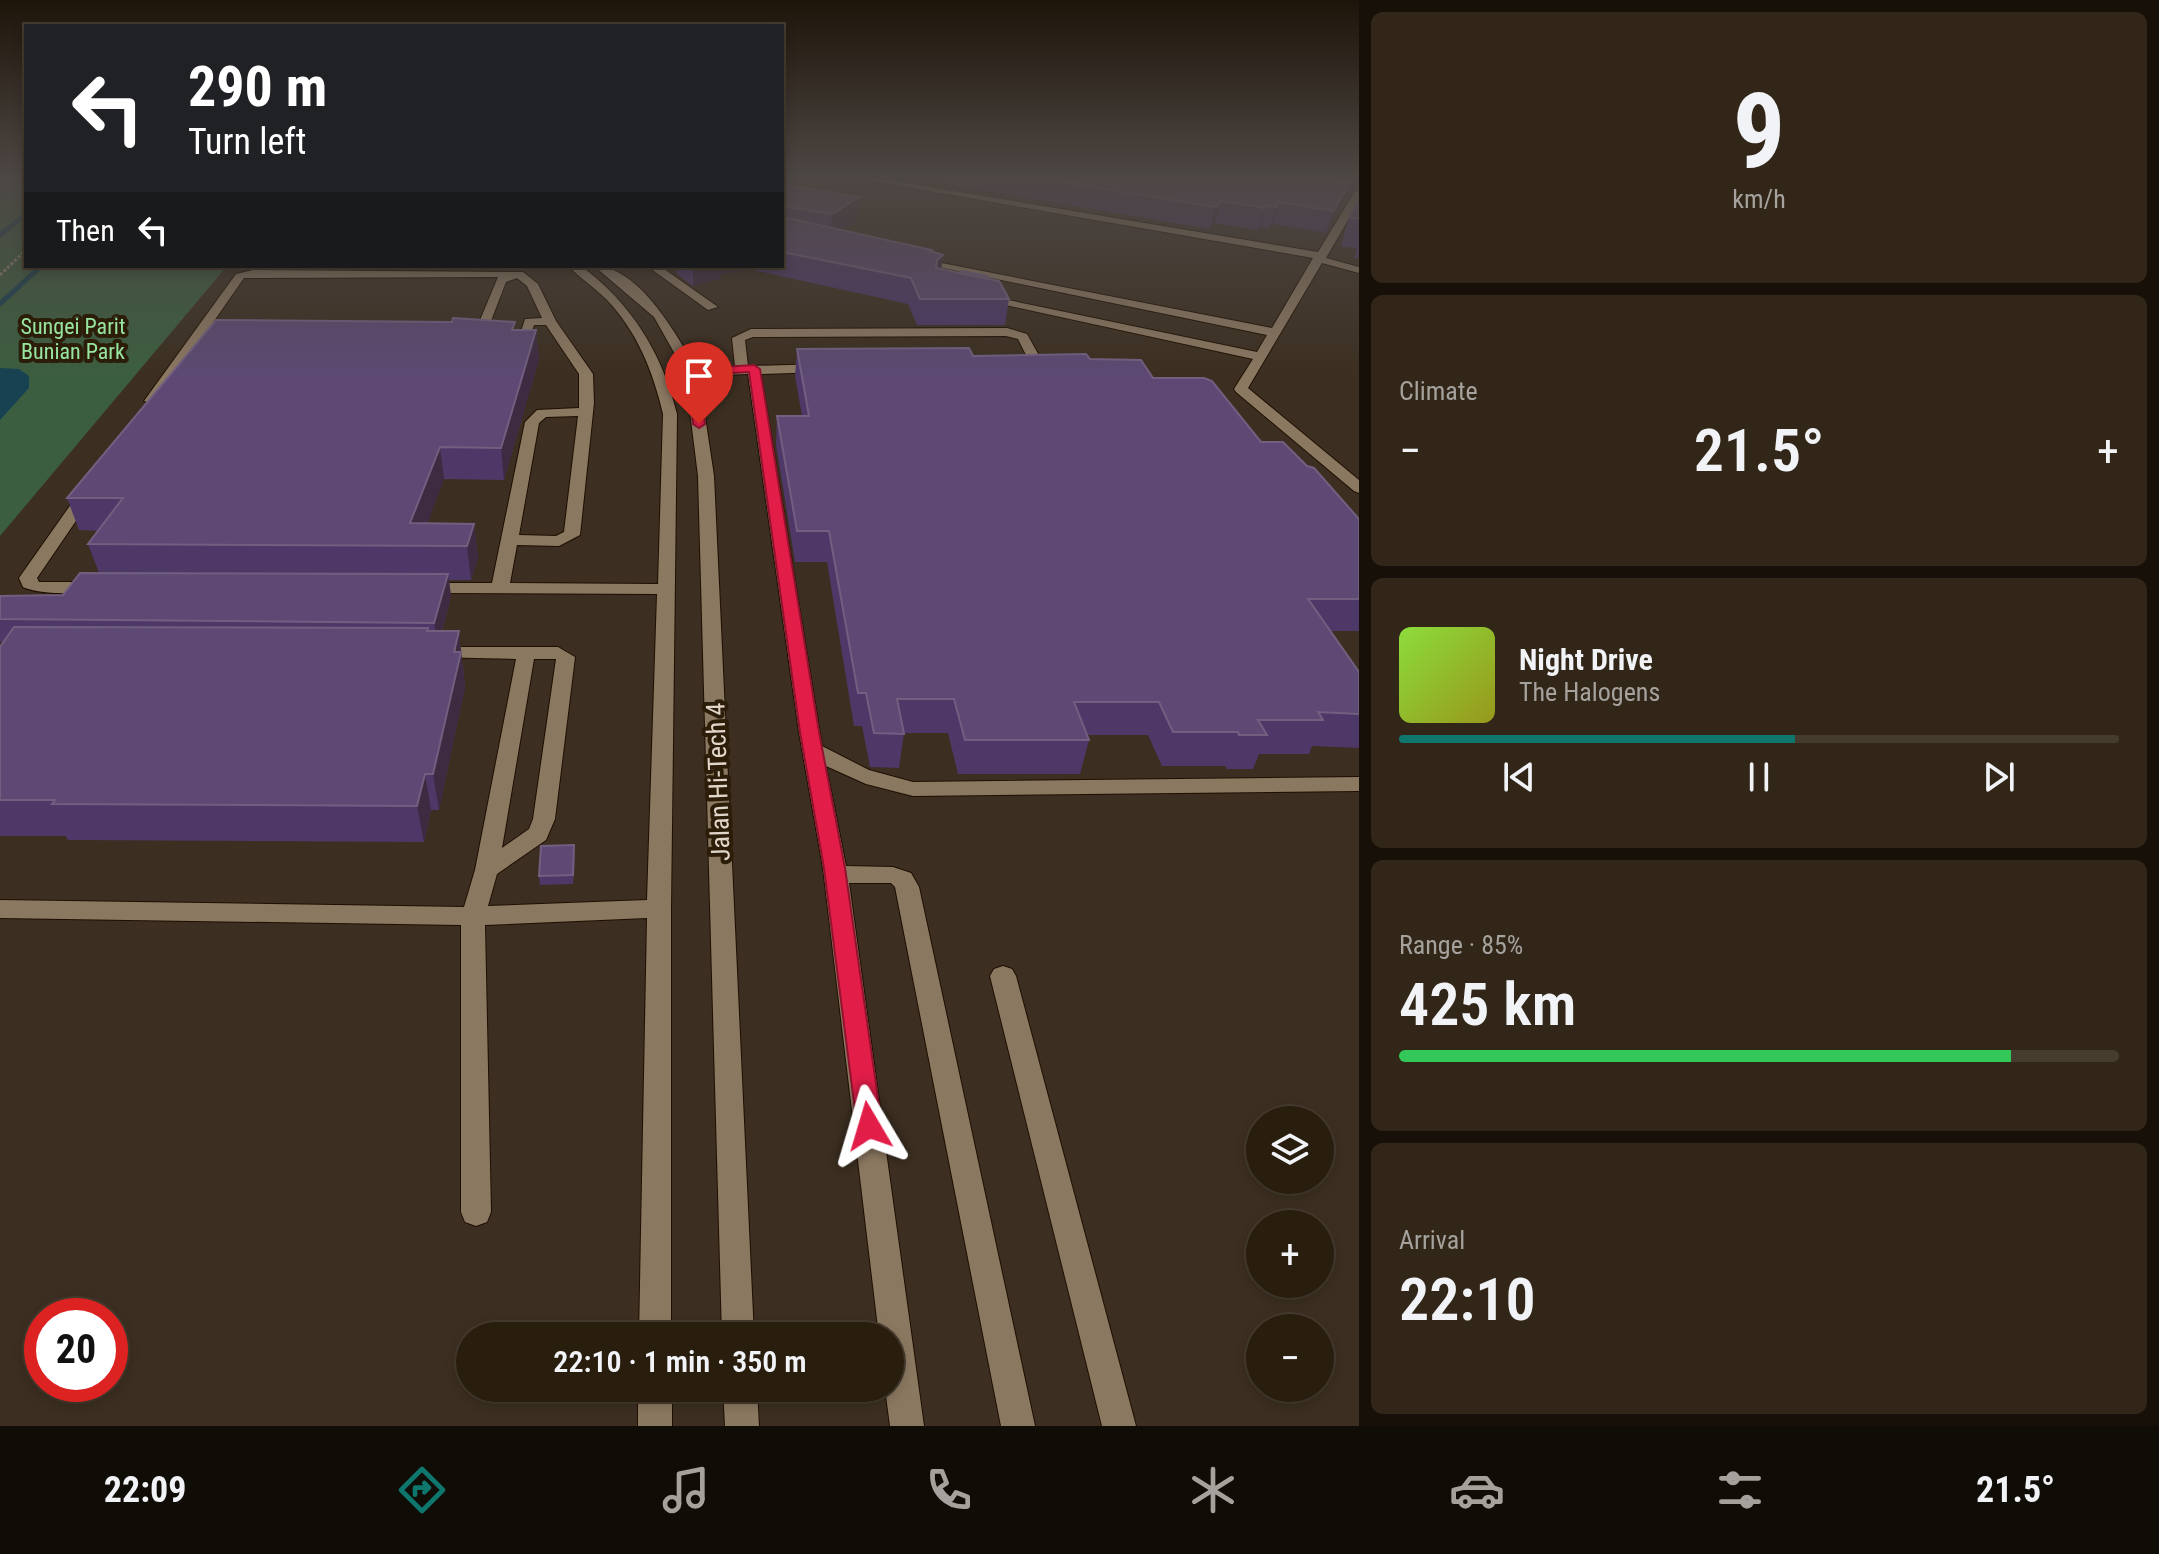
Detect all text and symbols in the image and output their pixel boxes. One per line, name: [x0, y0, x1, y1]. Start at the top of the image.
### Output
text: 290 m: [188, 54, 327, 120]
icon: left: [56, 56, 160, 160]
text: 9: [1733, 71, 1785, 192]
text: Turn left: [188, 121, 306, 163]
text: km/h: [1732, 184, 1786, 214]
icon: left: [131, 208, 175, 252]
text: Then: [56, 213, 115, 248]
park label: Sungei Parit Bunian Park: [21, 314, 125, 364]
pin: [665, 342, 733, 424]
icon: arrive: [677, 354, 721, 398]
text: Climate: [1399, 376, 1478, 406]
text: 21.5°: [1694, 415, 1824, 486]
text: −: [1399, 425, 1421, 477]
text: +: [2097, 425, 2119, 477]
text: Night Drive: [1519, 642, 1653, 677]
text: The Halogens: [1519, 677, 1660, 707]
street label: Jalan Hi-Tech 4: [700, 702, 736, 862]
icon: previous: [1497, 755, 1541, 799]
icon: pause: [1737, 755, 1781, 799]
icon: next: [1977, 755, 2021, 799]
text: Range · 85%: [1399, 930, 1523, 960]
text: 425 km: [1399, 969, 1576, 1040]
position arrow: [827, 1084, 911, 1168]
map controls: [1246, 1106, 1334, 1402]
button: layers: [1246, 1106, 1334, 1194]
button: +: [1246, 1210, 1334, 1298]
text: Arrival: [1399, 1225, 1465, 1255]
text: 22:10: [1399, 1264, 1536, 1335]
speed limit sign: 20: [24, 1298, 128, 1402]
button: −: [1246, 1314, 1334, 1402]
text: 22:10 · 1 min · 350 m: [553, 1344, 807, 1379]
icon: directions: [394, 1462, 450, 1518]
icon: music: [658, 1462, 714, 1518]
icon: phone: [921, 1462, 977, 1518]
icon: climate: [1185, 1462, 1241, 1518]
icon: car: [1449, 1462, 1505, 1518]
icon: filters: [1712, 1462, 1768, 1518]
text: 22:09: [104, 1469, 186, 1511]
text: 21.5°: [1976, 1469, 2055, 1511]

